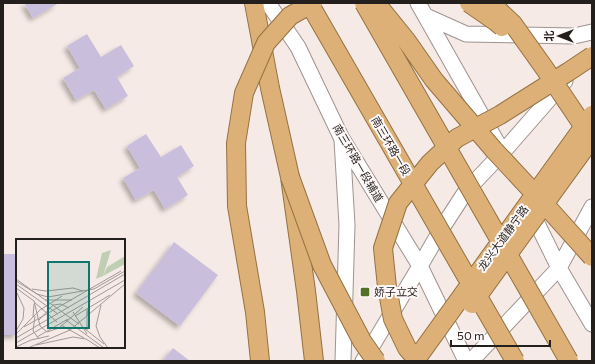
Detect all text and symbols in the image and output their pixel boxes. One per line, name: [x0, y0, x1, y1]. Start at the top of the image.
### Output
north arrow: [539, 16, 579, 56]
text: 北: [542, 31, 555, 42]
street label: 南三环路一段: [369, 114, 414, 178]
street label: 南三环路一段辅道: [331, 121, 386, 204]
street label: 龙兴大道静宁路: [475, 203, 530, 273]
inset map: [16, 239, 125, 348]
place label: 娇子立交: [374, 285, 418, 298]
marker: 娇子立交: [359, 286, 371, 298]
scale bar: [451, 322, 550, 348]
text: 50 m: [457, 328, 485, 342]

